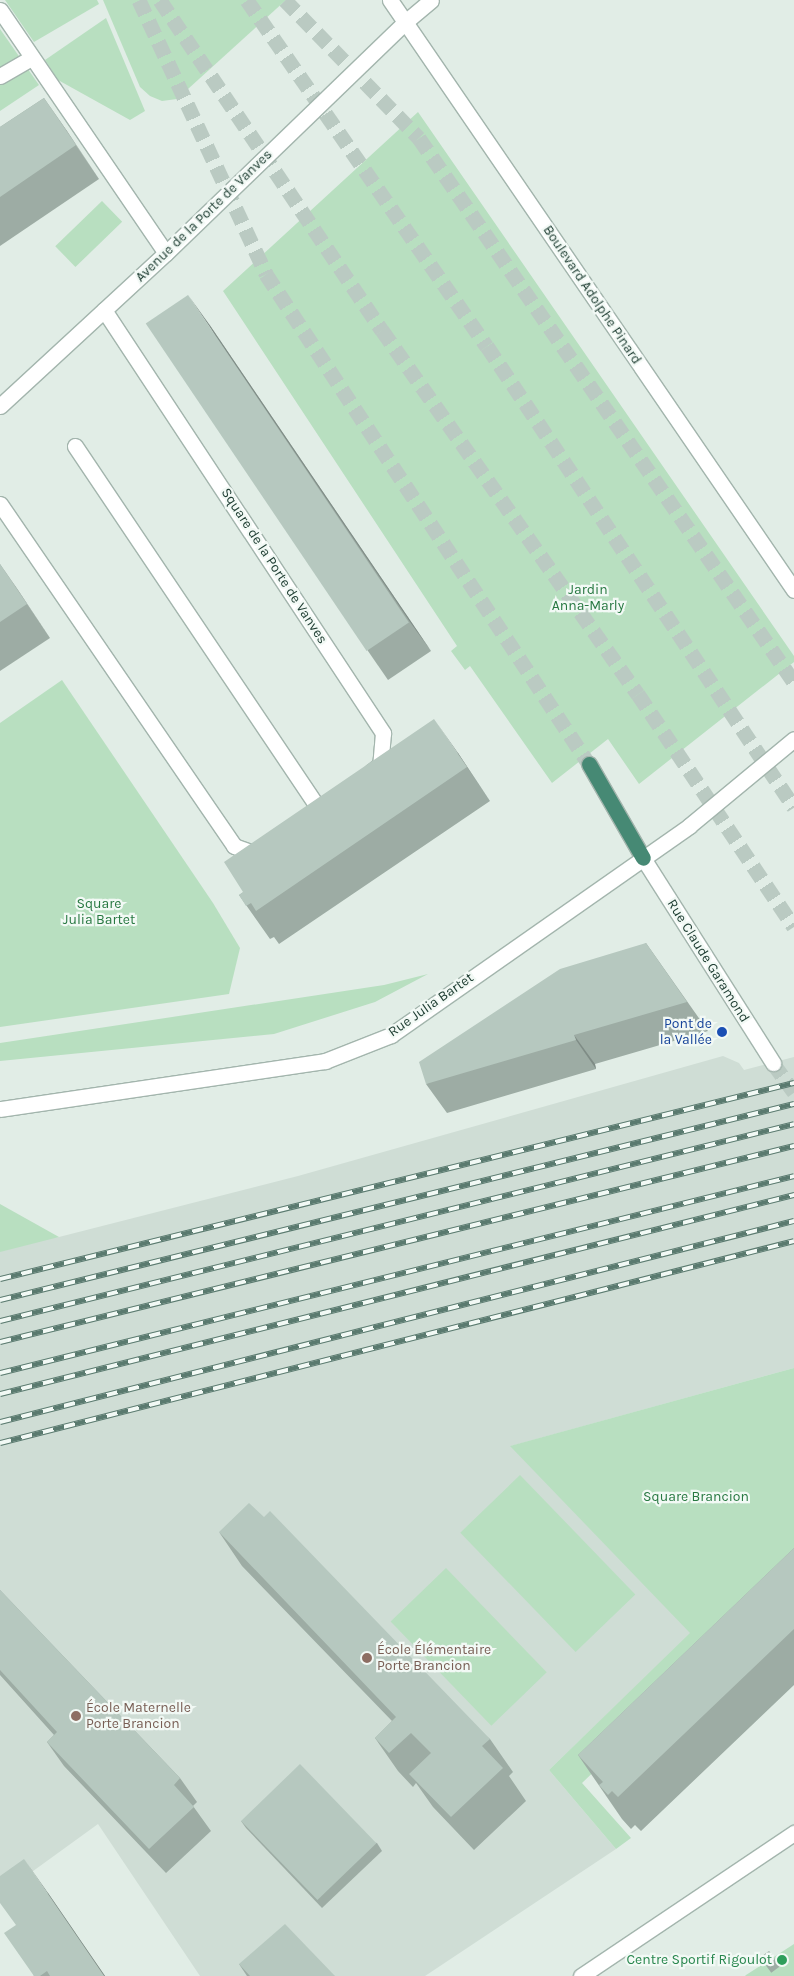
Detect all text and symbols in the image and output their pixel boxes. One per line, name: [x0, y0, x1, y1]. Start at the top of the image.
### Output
street label: Avenue de la Porte de Vanves: [132, 146, 276, 286]
street label: Boulevard Adolphe Pinard: [539, 222, 645, 368]
street label: Square de la Porte de Vanves: [217, 485, 331, 647]
park label: Jardin Anna-Marly: [552, 582, 624, 614]
park label: Square Julia Bartet: [63, 896, 135, 929]
street label: Rue Claude Garamond: [663, 896, 753, 1026]
street label: Rue Julia Bartet: [385, 969, 477, 1041]
place label: Pont de la Vallée: [660, 1016, 712, 1048]
marker: Pont de la Vallée: [716, 1026, 728, 1038]
park label: Square Brancion: [643, 1489, 749, 1505]
place label: École Élémentaire Porte Brancion: [377, 1642, 491, 1674]
marker: École Élémentaire Porte Brancion: [361, 1652, 373, 1664]
place label: École Maternelle Porte Brancion: [86, 1700, 191, 1732]
marker: École Maternelle Porte Brancion: [70, 1710, 82, 1722]
place label: Centre Sportif Rigoulot: [626, 1952, 772, 1968]
marker: Centre Sportif Rigoulot: [776, 1954, 788, 1966]

